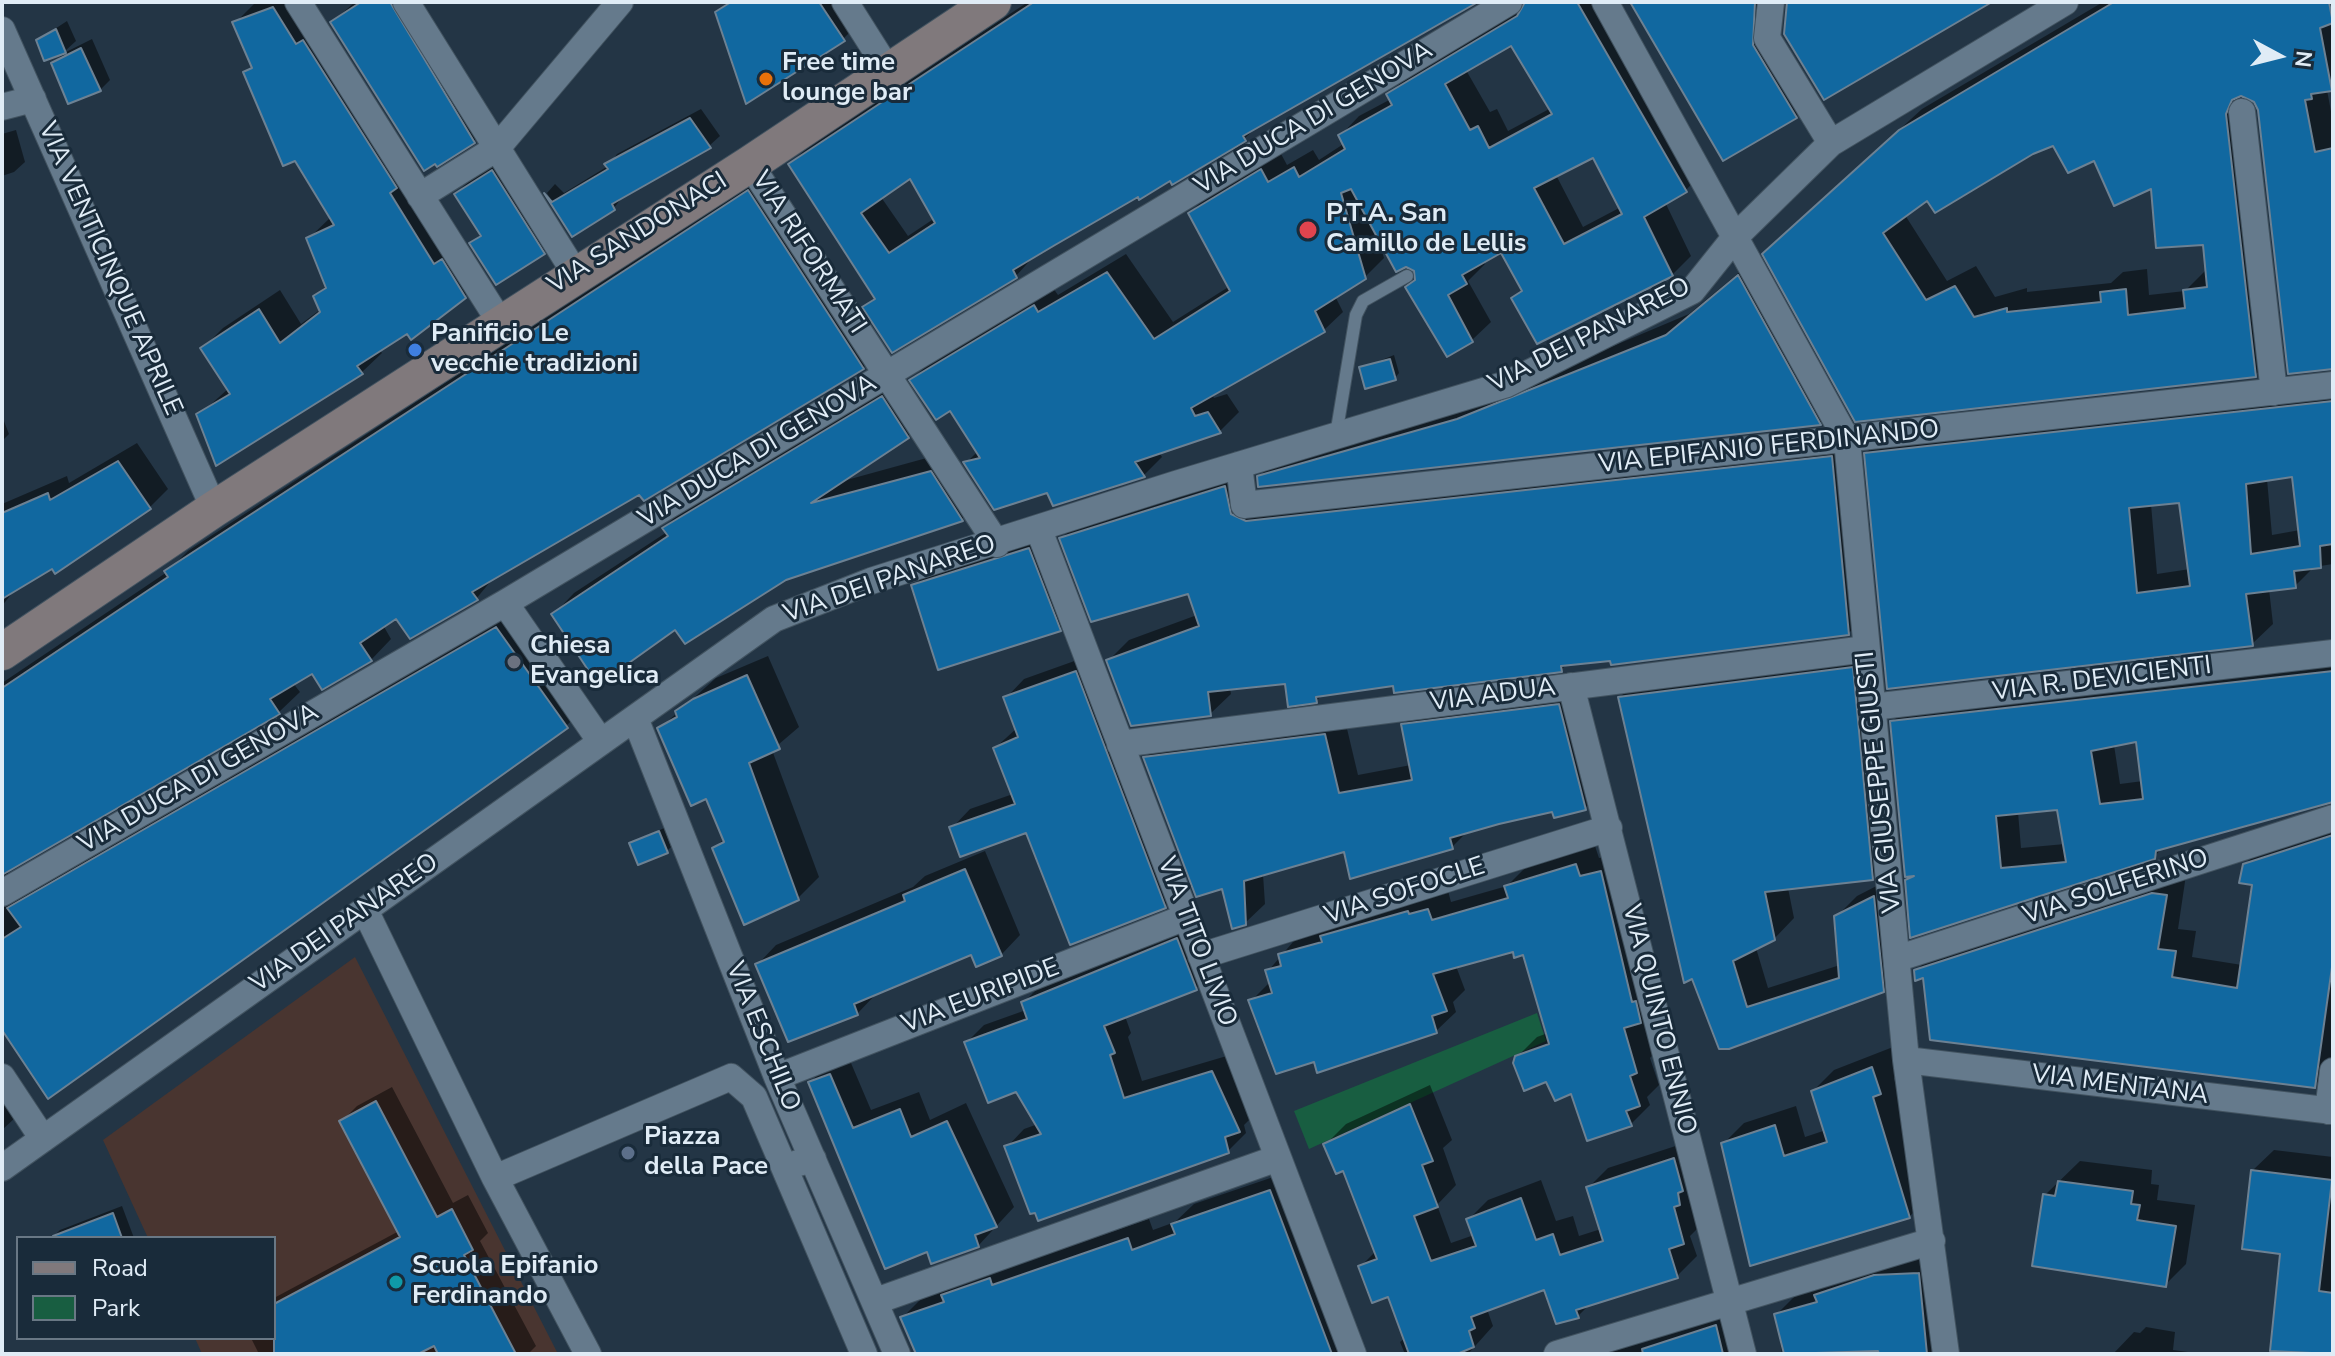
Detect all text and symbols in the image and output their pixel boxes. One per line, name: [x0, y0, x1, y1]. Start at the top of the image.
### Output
north arrow: [2239, 16, 2319, 96]
street label: VIA DUCA DI GENOVA: [1189, 36, 1439, 202]
place label: Free time lounge bar: [782, 48, 912, 110]
text: N: [2287, 49, 2319, 69]
marker: Free time lounge bar: [757, 70, 775, 88]
street label: VIA VENTICINQUE APRILE: [30, 118, 188, 420]
street label: VIA SANDONACI: [543, 166, 733, 302]
street label: VIA RIFORMATI: [744, 166, 872, 340]
place label: P.T.A. San Camillo de Lellis: [1326, 199, 1526, 260]
marker: P.T.A. San Camillo de Lellis: [1297, 219, 1319, 241]
street label: VIA DEI PANAREO: [1484, 272, 1696, 400]
place label: Panificio Le vecchie tradizioni: [431, 319, 638, 380]
marker: Panificio Le vecchie tradizioni: [406, 341, 424, 359]
street label: VIA DUCA DI GENOVA: [633, 369, 883, 535]
street label: VIA EPIFANIO FERDINANDO: [1597, 415, 1941, 481]
street label: VIA DEI PANAREO: [780, 529, 1000, 631]
place label: Chiesa Evangelica: [530, 631, 659, 692]
street label: VIA GIUSEPPE GIUSTI: [1851, 650, 1909, 914]
street label: VIA R. DEVICIENTI: [1991, 651, 2213, 709]
marker: Chiesa Evangelica: [505, 653, 523, 671]
street label: VIA ADUA: [1428, 673, 1558, 719]
street label: VIA DUCA DI GENOVA: [73, 697, 325, 861]
street label: VIA SOLFERINO: [2019, 843, 2213, 933]
street label: VIA DEI PANAREO: [245, 848, 445, 1000]
street label: VIA SOFOCLE: [1321, 851, 1489, 933]
street label: VIA TITO LIVIO: [1149, 853, 1243, 1031]
street label: VIA QUINTO ENNIO: [1614, 902, 1702, 1138]
street label: VIA EURIPIDE: [898, 953, 1064, 1041]
street label: VIA ESCHILO: [718, 958, 806, 1116]
street label: VIA MENTANA: [2030, 1060, 2210, 1112]
place label: Piazza della Pace: [644, 1122, 768, 1184]
marker: Piazza della Pace: [619, 1144, 637, 1162]
legend: [16, 1236, 276, 1340]
place label: Scuola Epifanio Ferdinando: [412, 1251, 598, 1312]
text: Road: [92, 1252, 148, 1284]
marker: Scuola Epifanio Ferdinando: [387, 1273, 405, 1291]
text: Park: [92, 1292, 140, 1324]

